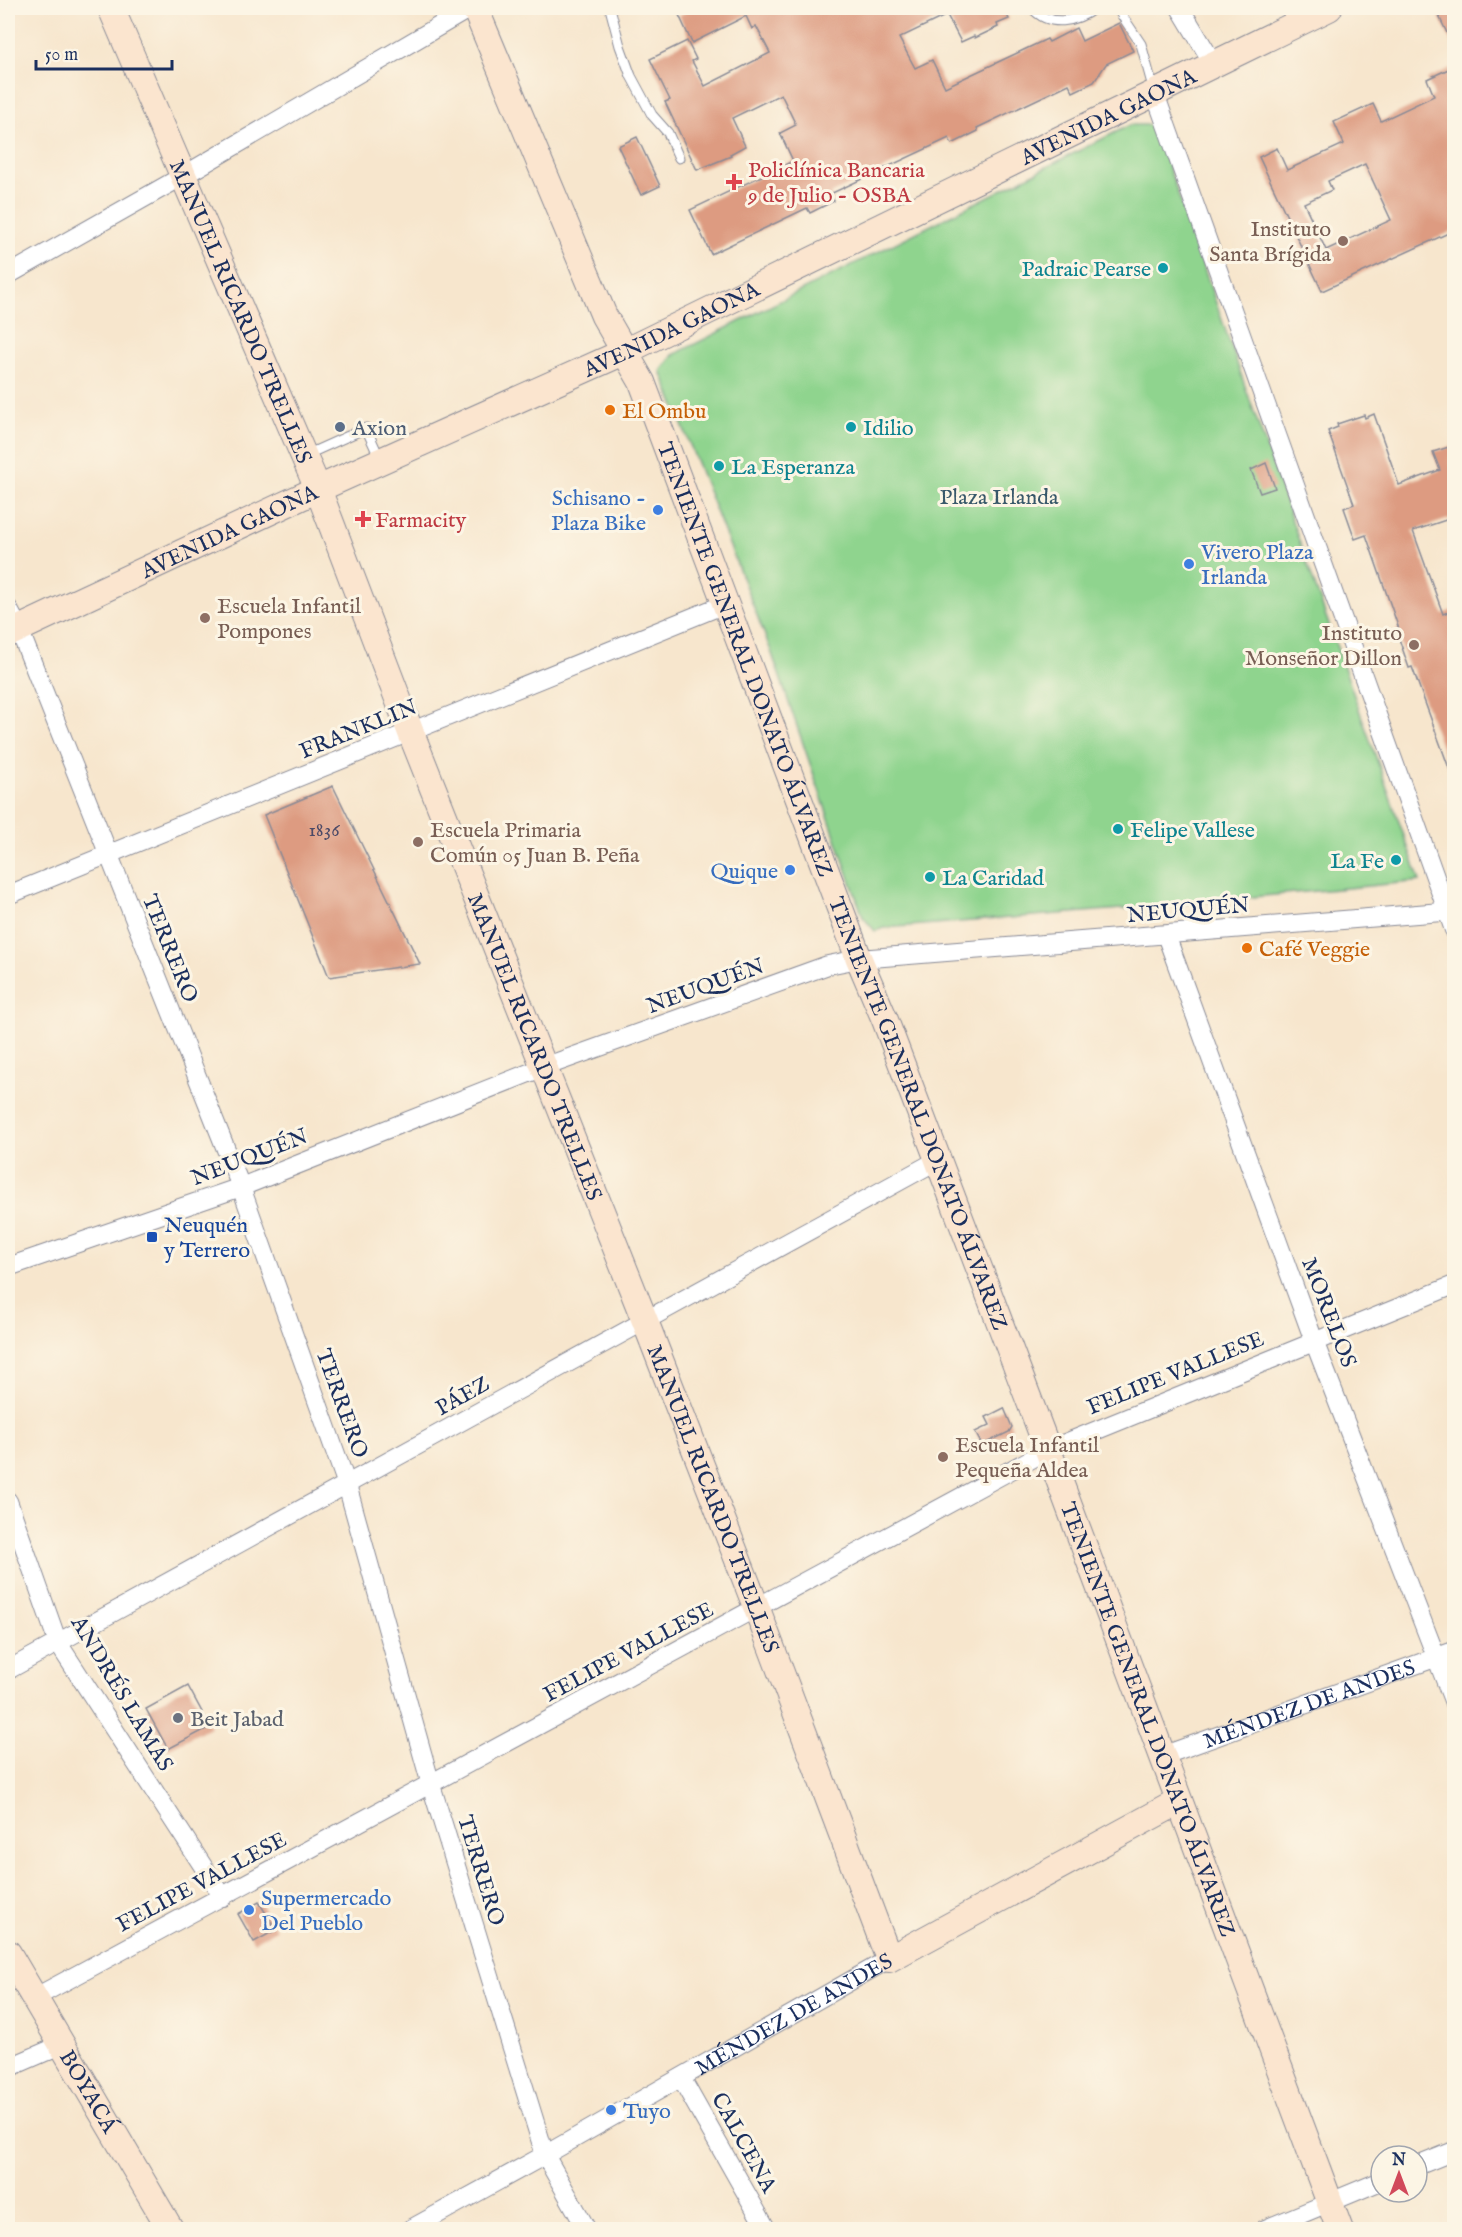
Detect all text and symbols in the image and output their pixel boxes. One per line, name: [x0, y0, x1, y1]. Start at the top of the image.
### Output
scale bar: [36, 33, 172, 71]
text: 50 m: [45, 44, 78, 67]
street label: AVENIDA GAONA: [1015, 62, 1202, 173]
street label: MANUEL RICARDO TRELLES: [162, 156, 317, 468]
place label: Policlínica Bancaria 9 de Julio - OSBA: [747, 157, 925, 210]
marker: Policlínica Bancaria 9 de Julio - OSBA: [725, 173, 743, 191]
place label: Instituto Santa Brígida: [1209, 216, 1331, 269]
marker: Instituto Santa Brígida: [1336, 234, 1350, 248]
place label: Padraic Pearse: [1022, 256, 1151, 284]
marker: Padraic Pearse: [1156, 261, 1170, 275]
street label: AVENIDA GAONA: [578, 276, 766, 385]
place label: El Ombu: [622, 398, 706, 426]
marker: El Ombu: [603, 403, 617, 417]
place label: Axion: [351, 415, 407, 443]
place label: Idilio: [863, 415, 914, 443]
marker: Axion: [333, 420, 347, 434]
marker: Idilio: [844, 420, 858, 434]
street label: TENIENTE GENERAL DONATO ÁLVAREZ: [650, 438, 839, 881]
place label: La Esperanza: [731, 454, 855, 482]
marker: La Esperanza: [712, 459, 726, 473]
street label: AVENIDA GAONA: [136, 479, 324, 586]
park label: Plaza Irlanda: [940, 484, 1059, 512]
place label: Schisano - Plaza Bike: [551, 485, 646, 538]
marker: Schisano - Plaza Bike: [651, 503, 665, 517]
place label: Farmacity: [375, 507, 467, 535]
marker: Farmacity: [356, 512, 370, 526]
place label: Vivero Plaza Irlanda: [1200, 539, 1314, 592]
marker: Vivero Plaza Irlanda: [1182, 557, 1196, 571]
place label: Escuela Infantil Pompones: [217, 593, 361, 646]
marker: Escuela Infantil Pompones: [198, 611, 212, 625]
place label: Instituto Monseñor Dillon: [1245, 620, 1402, 673]
marker: Instituto Monseñor Dillon: [1407, 638, 1421, 652]
street label: FRANKLIN: [296, 694, 422, 766]
place label: Escuela Primaria Común 05 Juan B. Peña: [430, 817, 640, 870]
place label: Felipe Vallese: [1130, 817, 1255, 845]
house number: 1836: [308, 818, 340, 843]
marker: Felipe Vallese: [1111, 822, 1125, 836]
marker: Escuela Primaria Común 05 Juan B. Peña: [411, 835, 425, 849]
place label: La Fe: [1330, 848, 1384, 876]
marker: La Fe: [1389, 853, 1403, 867]
place label: Quique: [710, 858, 778, 886]
marker: Quique: [783, 863, 797, 877]
place label: La Caridad: [942, 865, 1044, 893]
marker: La Caridad: [923, 870, 937, 884]
street label: MANUEL RICARDO TRELLES: [460, 889, 608, 1205]
street label: TERRERO: [135, 891, 204, 1007]
street label: NEUQUÉN: [1126, 892, 1251, 930]
street label: TENIENTE GENERAL DONATO ÁLVAREZ: [821, 893, 1013, 1334]
place label: Café Veggie: [1259, 936, 1370, 964]
marker: Café Veggie: [1240, 941, 1254, 955]
street label: NEUQUÉN: [643, 953, 768, 1021]
street label: NEUQUÉN: [187, 1123, 312, 1193]
place label: Neuquén y Terrero: [163, 1212, 250, 1265]
marker: Neuquén y Terrero: [145, 1230, 159, 1244]
street label: MORELOS: [1294, 1254, 1362, 1372]
street label: FELIPE VALLESE: [1083, 1326, 1268, 1422]
street label: MANUEL RICARDO TRELLES: [640, 1341, 784, 1657]
street label: TERRERO: [308, 1345, 374, 1462]
street label: PÁEZ: [431, 1371, 495, 1423]
place label: Escuela Infantil Pequeña Aldea: [955, 1432, 1099, 1485]
marker: Escuela Infantil Pequeña Aldea: [936, 1450, 950, 1464]
street label: TENIENTE GENERAL DONATO ÁLVAREZ: [1053, 1498, 1241, 1941]
street label: FELIPE VALLESE: [539, 1596, 719, 1709]
street label: ANDRÉS LAMAS: [63, 1610, 179, 1777]
street label: MÉNDEZ DE ANDES: [1200, 1654, 1419, 1756]
place label: Beit Jabad: [190, 1706, 284, 1734]
marker: Beit Jabad: [171, 1711, 185, 1725]
street label: TERRERO: [450, 1812, 510, 1929]
street label: FELIPE VALLESE: [112, 1826, 292, 1939]
place label: Supermercado Del Pueblo: [261, 1885, 392, 1938]
marker: Supermercado Del Pueblo: [242, 1903, 256, 1917]
street label: MÉNDEZ DE ANDES: [690, 1948, 898, 2083]
street label: BOYACÁ: [52, 2045, 123, 2140]
street label: CALCENA: [704, 2088, 783, 2199]
place label: Tuyo: [623, 2098, 671, 2126]
marker: Tuyo: [604, 2103, 618, 2117]
north arrow: [1369, 2144, 1429, 2204]
text: N: [1391, 2151, 1406, 2171]

